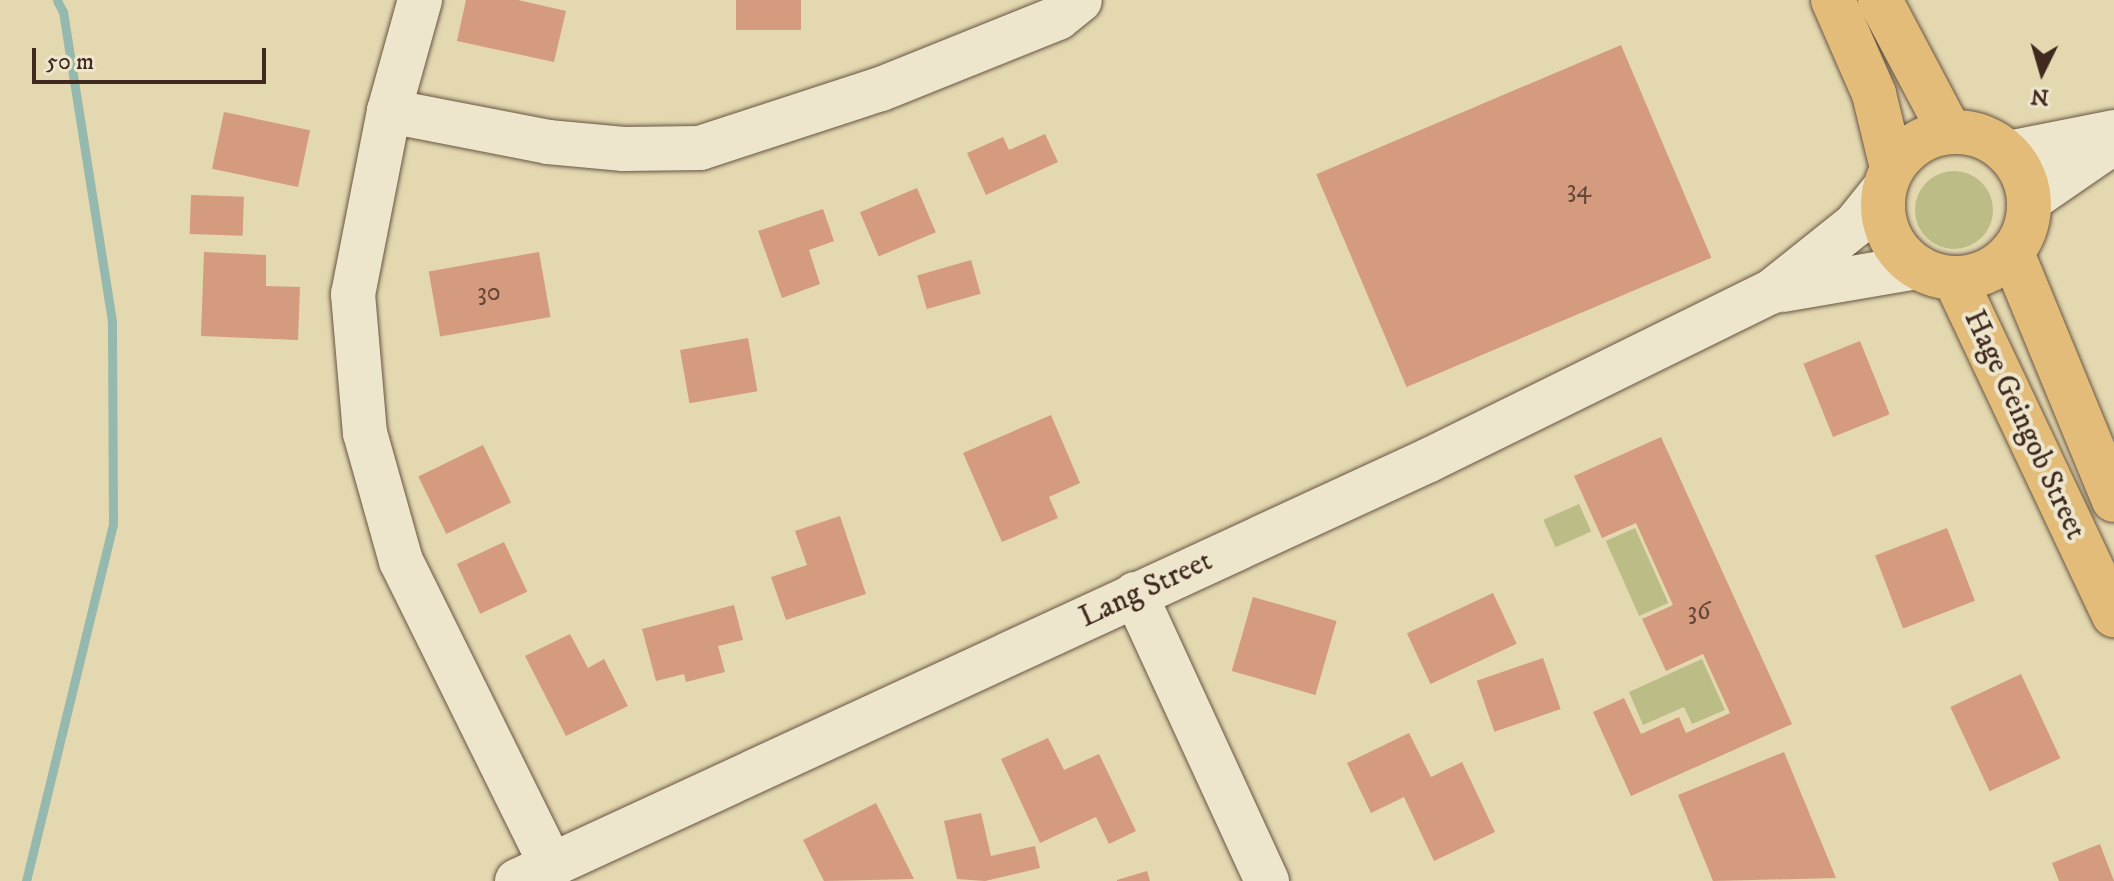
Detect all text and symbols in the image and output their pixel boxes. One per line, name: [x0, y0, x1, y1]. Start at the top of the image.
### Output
scale bar: [36, 32, 270, 82]
north arrow: [2002, 32, 2082, 112]
text: 50 m: [46, 47, 94, 77]
text: N: [2030, 82, 2050, 111]
house number: 34: [1567, 174, 1591, 206]
house number: 30: [477, 277, 501, 309]
street label: Hage Geingob Street: [1955, 305, 2093, 545]
street label: Lang Street: [1074, 544, 1218, 636]
house number: 36: [1687, 596, 1711, 628]

